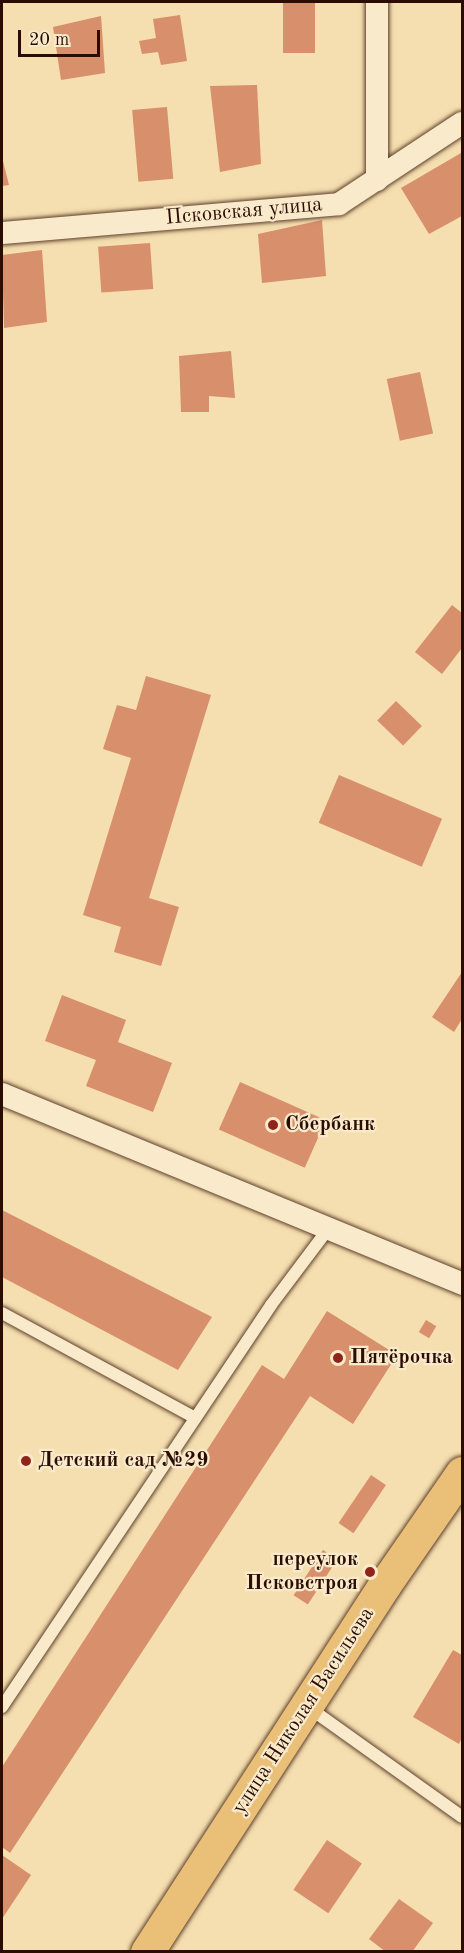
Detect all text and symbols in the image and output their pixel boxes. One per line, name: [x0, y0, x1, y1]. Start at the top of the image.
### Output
scale bar: [21, 18, 104, 56]
text: 20 m: [29, 31, 69, 49]
street label: Псковская улица: [165, 193, 323, 231]
place label: Сбербанк: [285, 1112, 375, 1138]
marker: Сбербанк: [266, 1118, 280, 1132]
place label: Пятёрочка: [350, 1345, 453, 1371]
marker: Пятёрочка: [331, 1351, 345, 1365]
place label: Детский сад №29: [38, 1448, 208, 1474]
marker: Детский сад №29: [19, 1454, 33, 1468]
place label: переулок Псковстроя: [246, 1547, 358, 1597]
marker: переулок Псковстроя: [363, 1565, 377, 1579]
street label: улица Николая Васильева: [228, 1603, 380, 1819]

